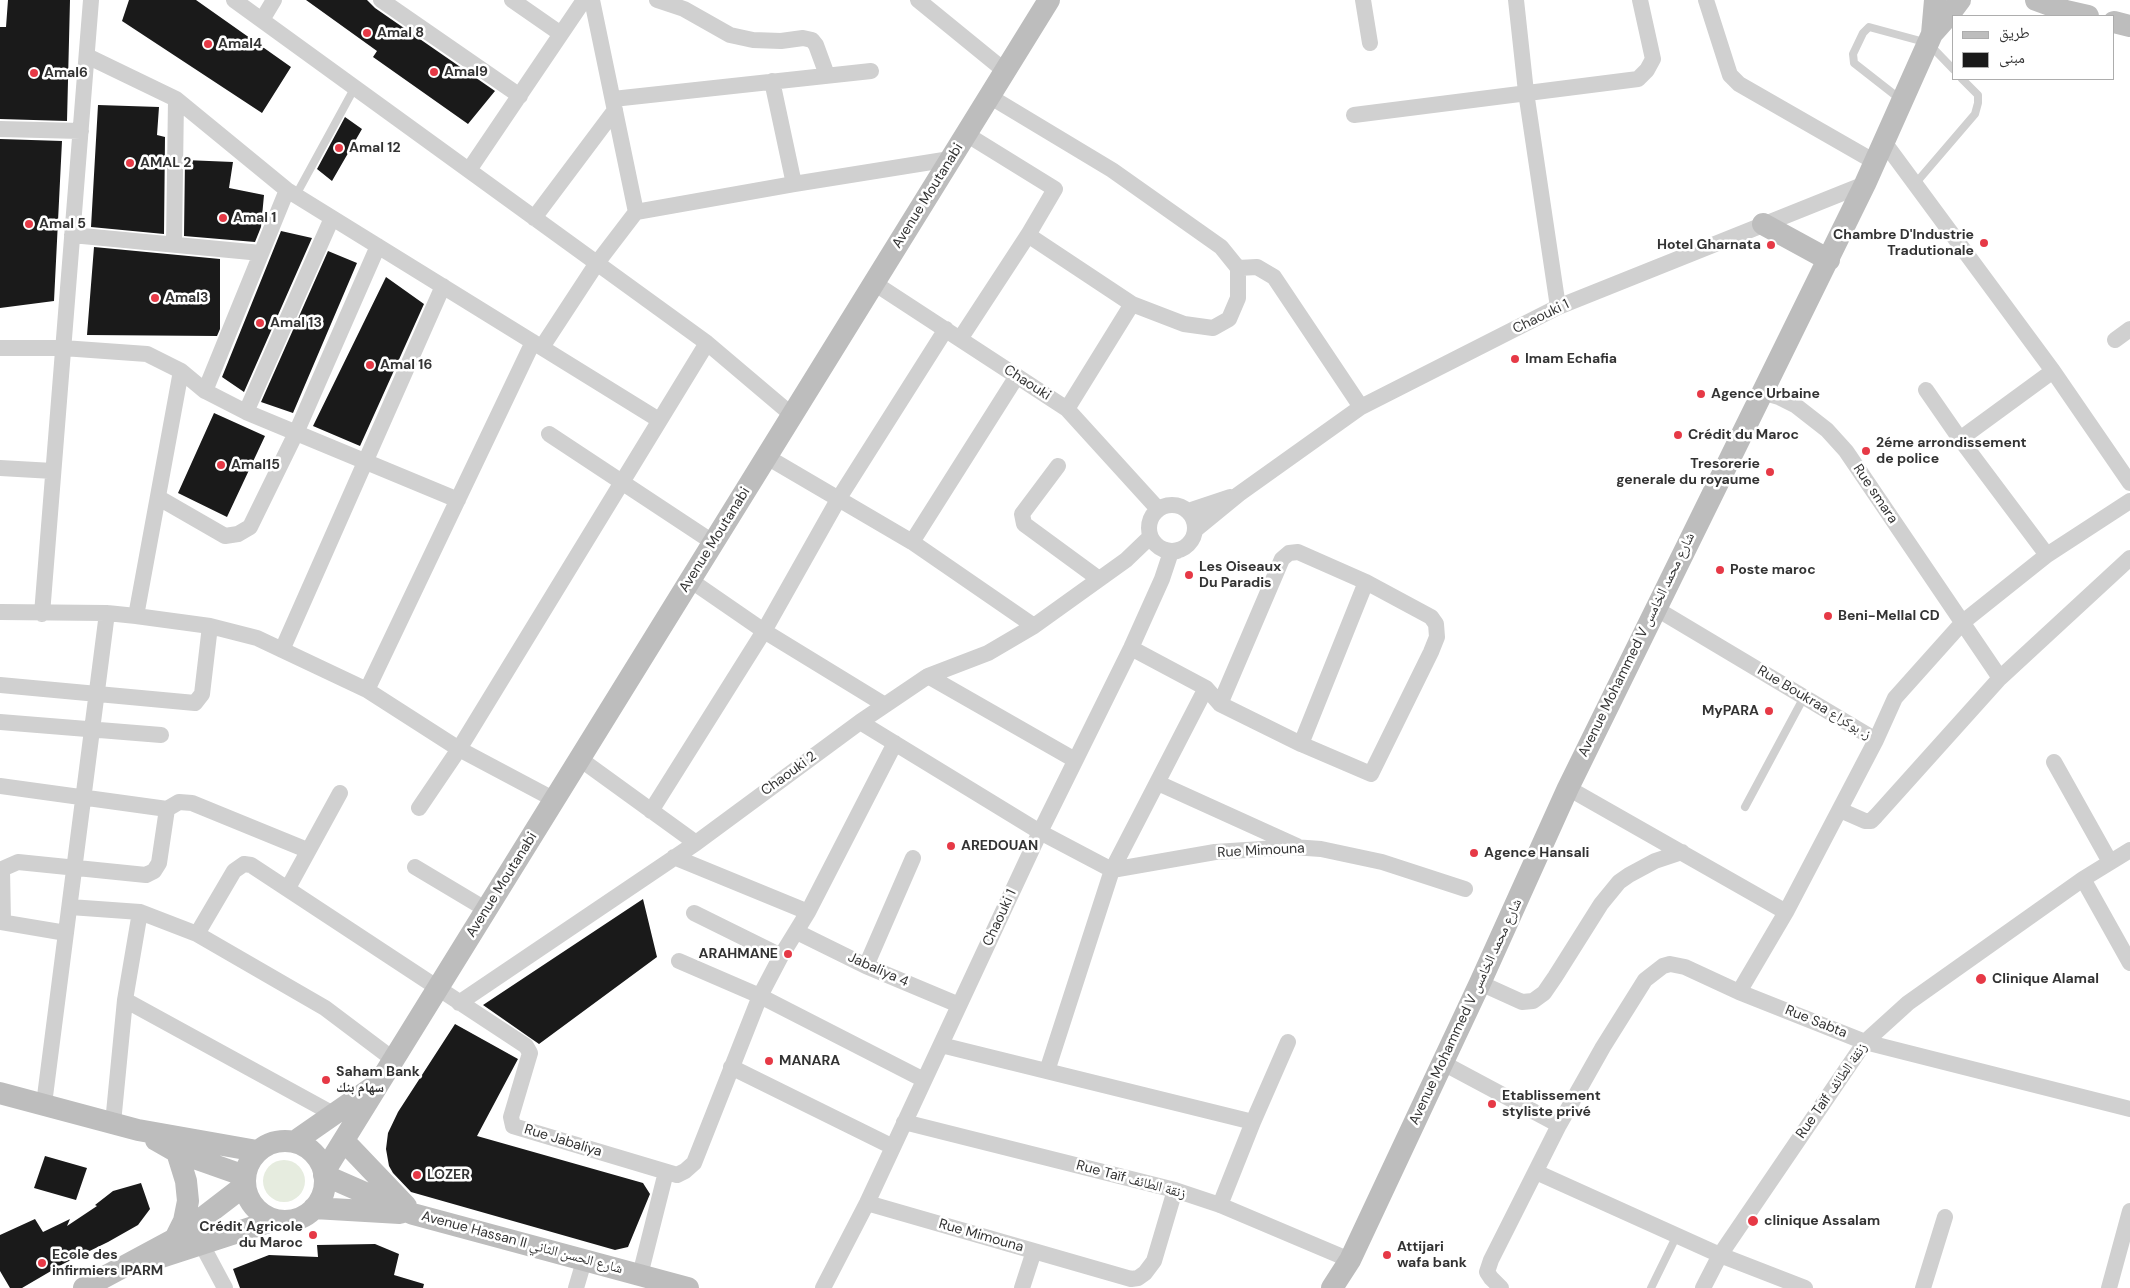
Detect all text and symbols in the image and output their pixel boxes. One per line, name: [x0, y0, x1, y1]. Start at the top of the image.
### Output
legend: [1952, 15, 2115, 80]
text: طريق: [1999, 23, 2030, 43]
place label: Amal 8: [377, 25, 424, 41]
marker: Amal 8: [361, 27, 373, 39]
place label: Amal4: [218, 36, 262, 52]
marker: Amal4: [202, 38, 214, 50]
text: مبنى: [1999, 48, 2025, 68]
place label: Amal9: [444, 64, 488, 80]
place label: Amal6: [44, 65, 88, 81]
marker: Amal9: [428, 66, 440, 78]
marker: Amal6: [28, 67, 40, 79]
place label: Amal 12: [349, 140, 401, 156]
street label: Avenue Moutanabi: [889, 141, 967, 251]
marker: Amal 12: [333, 142, 345, 154]
place label: AMAL 2: [140, 155, 191, 171]
marker: AMAL 2: [124, 157, 136, 169]
place label: Amal 1: [233, 210, 276, 226]
marker: Amal 1: [217, 212, 229, 224]
place label: Amal 5: [39, 216, 86, 232]
marker: Amal 5: [23, 218, 35, 230]
place label: Chambre D'Industrie Tradutionale: [1833, 227, 1974, 260]
place label: Hotel Gharnata: [1657, 237, 1761, 253]
marker: Chambre D'Industrie Tradutionale: [1978, 237, 1990, 249]
marker: Hotel Gharnata: [1765, 239, 1777, 251]
place label: Amal3: [165, 290, 208, 306]
marker: Amal3: [149, 292, 161, 304]
street label: Chaouki 1: [1510, 296, 1572, 338]
place label: Amal 13: [270, 315, 322, 331]
marker: Amal 13: [254, 317, 266, 329]
place label: Imam Echafia: [1525, 351, 1617, 367]
marker: Imam Echafia: [1509, 353, 1521, 365]
place label: Amal 16: [380, 357, 432, 373]
marker: Amal 16: [364, 359, 376, 371]
street label: Chaouki: [1000, 362, 1054, 404]
place label: Agence Urbaine: [1711, 386, 1820, 402]
marker: Agence Urbaine: [1695, 388, 1707, 400]
place label: Crédit du Maroc: [1688, 427, 1799, 443]
marker: Crédit du Maroc: [1672, 429, 1684, 441]
place label: 2éme arrondissement de police: [1876, 435, 2027, 468]
marker: 2éme arrondissement de police: [1860, 445, 1872, 457]
place label: Tresorerie generale du royaume: [1616, 456, 1760, 488]
place label: Amal15: [231, 457, 280, 473]
marker: Amal15: [215, 459, 227, 471]
street label: Rue smara: [1849, 461, 1901, 527]
marker: Tresorerie generale du royaume: [1764, 466, 1776, 478]
street label: Avenue Moutanabi: [676, 485, 754, 595]
street label: Avenue Mohammed V شارع محمد الخامس: [1575, 530, 1699, 760]
place label: Les Oiseaux Du Paradis: [1199, 559, 1281, 592]
place label: Poste maroc: [1730, 562, 1816, 578]
marker: Poste maroc: [1714, 564, 1726, 576]
marker: Les Oiseaux Du Paradis: [1183, 569, 1195, 581]
place label: Beni-Mellal CD: [1838, 608, 1940, 624]
marker: Beni-Mellal CD: [1822, 610, 1834, 622]
street label: Rue Boukraa ز. بوكراع: [1754, 662, 1874, 744]
place label: MyPARA: [1702, 703, 1759, 719]
marker: MyPARA: [1763, 705, 1775, 717]
street label: Chaouki 2: [758, 748, 820, 800]
street label: Avenue Moutanabi: [463, 830, 541, 940]
place label: AREDOUAN: [961, 838, 1038, 854]
marker: AREDOUAN: [945, 840, 957, 852]
street label: Rue Mimouna: [1217, 840, 1305, 862]
place label: Agence Hansali: [1484, 845, 1589, 861]
marker: Agence Hansali: [1468, 847, 1480, 859]
street label: Chaouki 1: [980, 887, 1020, 949]
street label: Avenue Mohammed V شارع محمد الخامس: [1406, 896, 1526, 1128]
place label: ARAHMANE: [699, 946, 778, 962]
marker: ARAHMANE: [782, 948, 794, 960]
street label: Jabaliya 4: [845, 949, 911, 991]
place label: Clinique Alamal: [1992, 971, 2099, 987]
marker: Clinique Alamal: [1974, 972, 1988, 986]
street label: Rue Sabta: [1783, 1002, 1849, 1042]
street label: Rue Taïf زنقة الطائف: [1793, 1040, 1871, 1142]
place label: MANARA: [779, 1053, 840, 1069]
marker: MANARA: [763, 1055, 775, 1067]
place label: Saham Bank سهام بنك: [336, 1064, 420, 1096]
marker: Saham Bank سهام بنك: [320, 1074, 332, 1086]
place label: Etablissement styliste privé: [1502, 1088, 1601, 1120]
marker: Etablissement styliste privé: [1486, 1098, 1498, 1110]
street label: Rue Jabaliya: [522, 1121, 604, 1161]
street label: Rue Taïf زنقة الطائف: [1074, 1157, 1188, 1203]
place label: LOZER: [427, 1167, 470, 1183]
marker: LOZER: [411, 1169, 423, 1181]
street label: Avenue Hassan II شارع الحسن الثاني: [420, 1208, 624, 1278]
place label: clinique Assalam: [1764, 1213, 1880, 1229]
marker: clinique Assalam: [1746, 1214, 1760, 1228]
street label: Rue Mimouna: [937, 1216, 1025, 1256]
place label: Crédit Agricole du Maroc: [199, 1219, 303, 1252]
marker: Crédit Agricole du Maroc: [307, 1229, 319, 1241]
place label: Attijari wafa bank: [1397, 1239, 1467, 1272]
place label: Ecole des infirmiers IPARM: [52, 1247, 163, 1280]
marker: Attijari wafa bank: [1381, 1249, 1393, 1261]
marker: Ecole des infirmiers IPARM: [36, 1257, 48, 1269]

